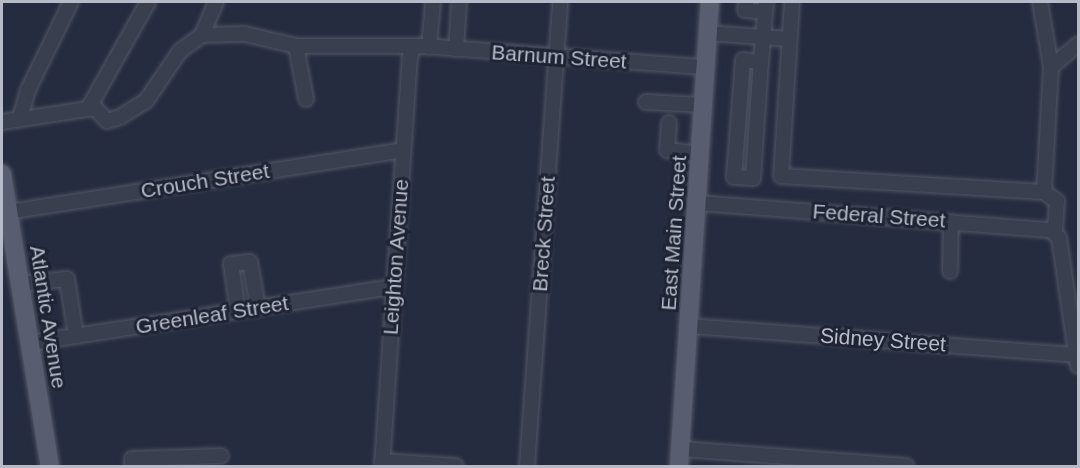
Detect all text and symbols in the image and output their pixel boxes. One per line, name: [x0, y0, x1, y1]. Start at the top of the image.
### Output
street label: Barnum Street: [491, 40, 627, 74]
street label: East Main Street: [656, 155, 692, 311]
street label: Crouch Street: [139, 158, 271, 204]
street label: Breck Street: [527, 175, 561, 293]
street label: Leighton Avenue: [378, 178, 414, 336]
street label: Federal Street: [812, 199, 946, 233]
street label: Atlantic Avenue: [24, 243, 72, 391]
street label: Greenleaf Street: [134, 291, 290, 339]
street label: Sidney Street: [819, 323, 947, 357]

